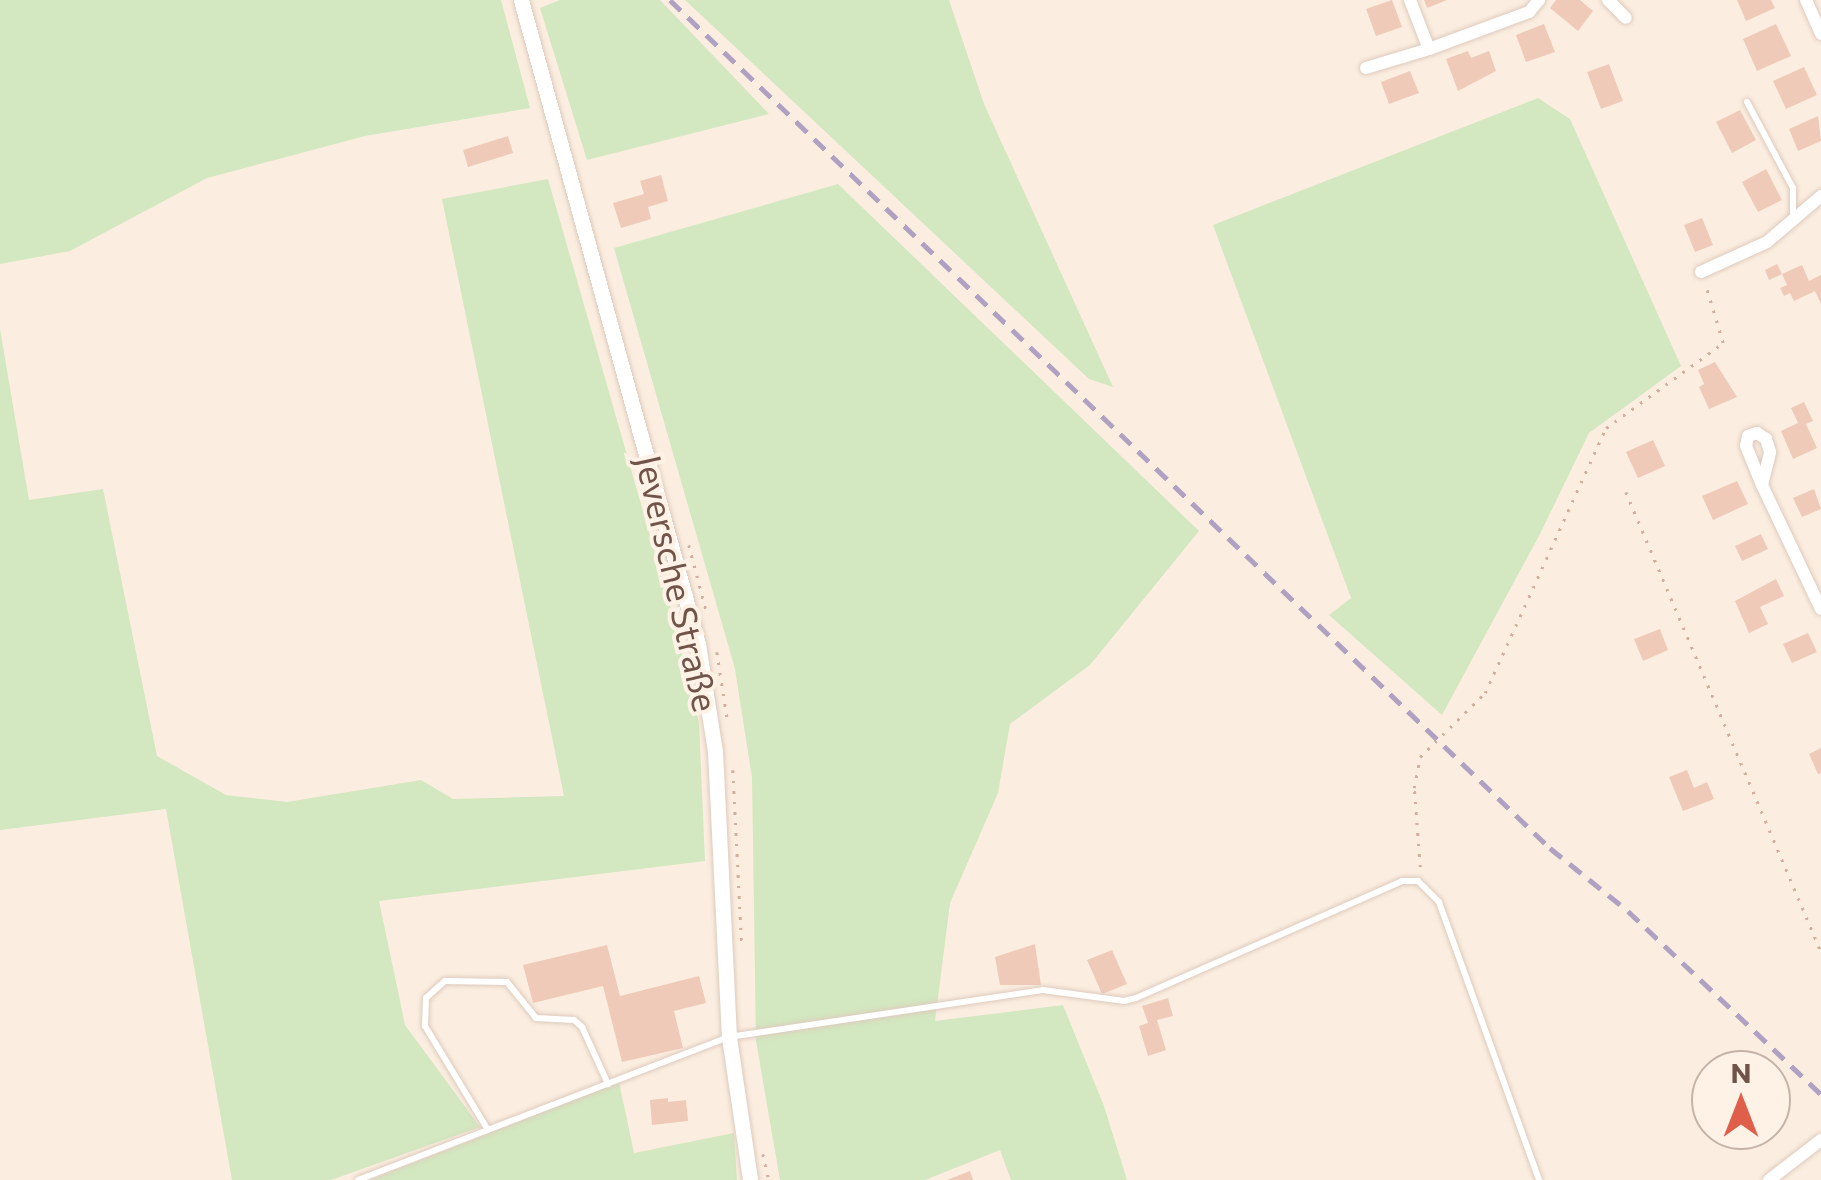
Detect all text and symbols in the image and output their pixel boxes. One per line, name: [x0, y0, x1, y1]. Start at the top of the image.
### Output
street label: Jeversche Straße: [628, 451, 728, 715]
north arrow: [1691, 1050, 1791, 1150]
text: N: [1731, 1055, 1752, 1089]

